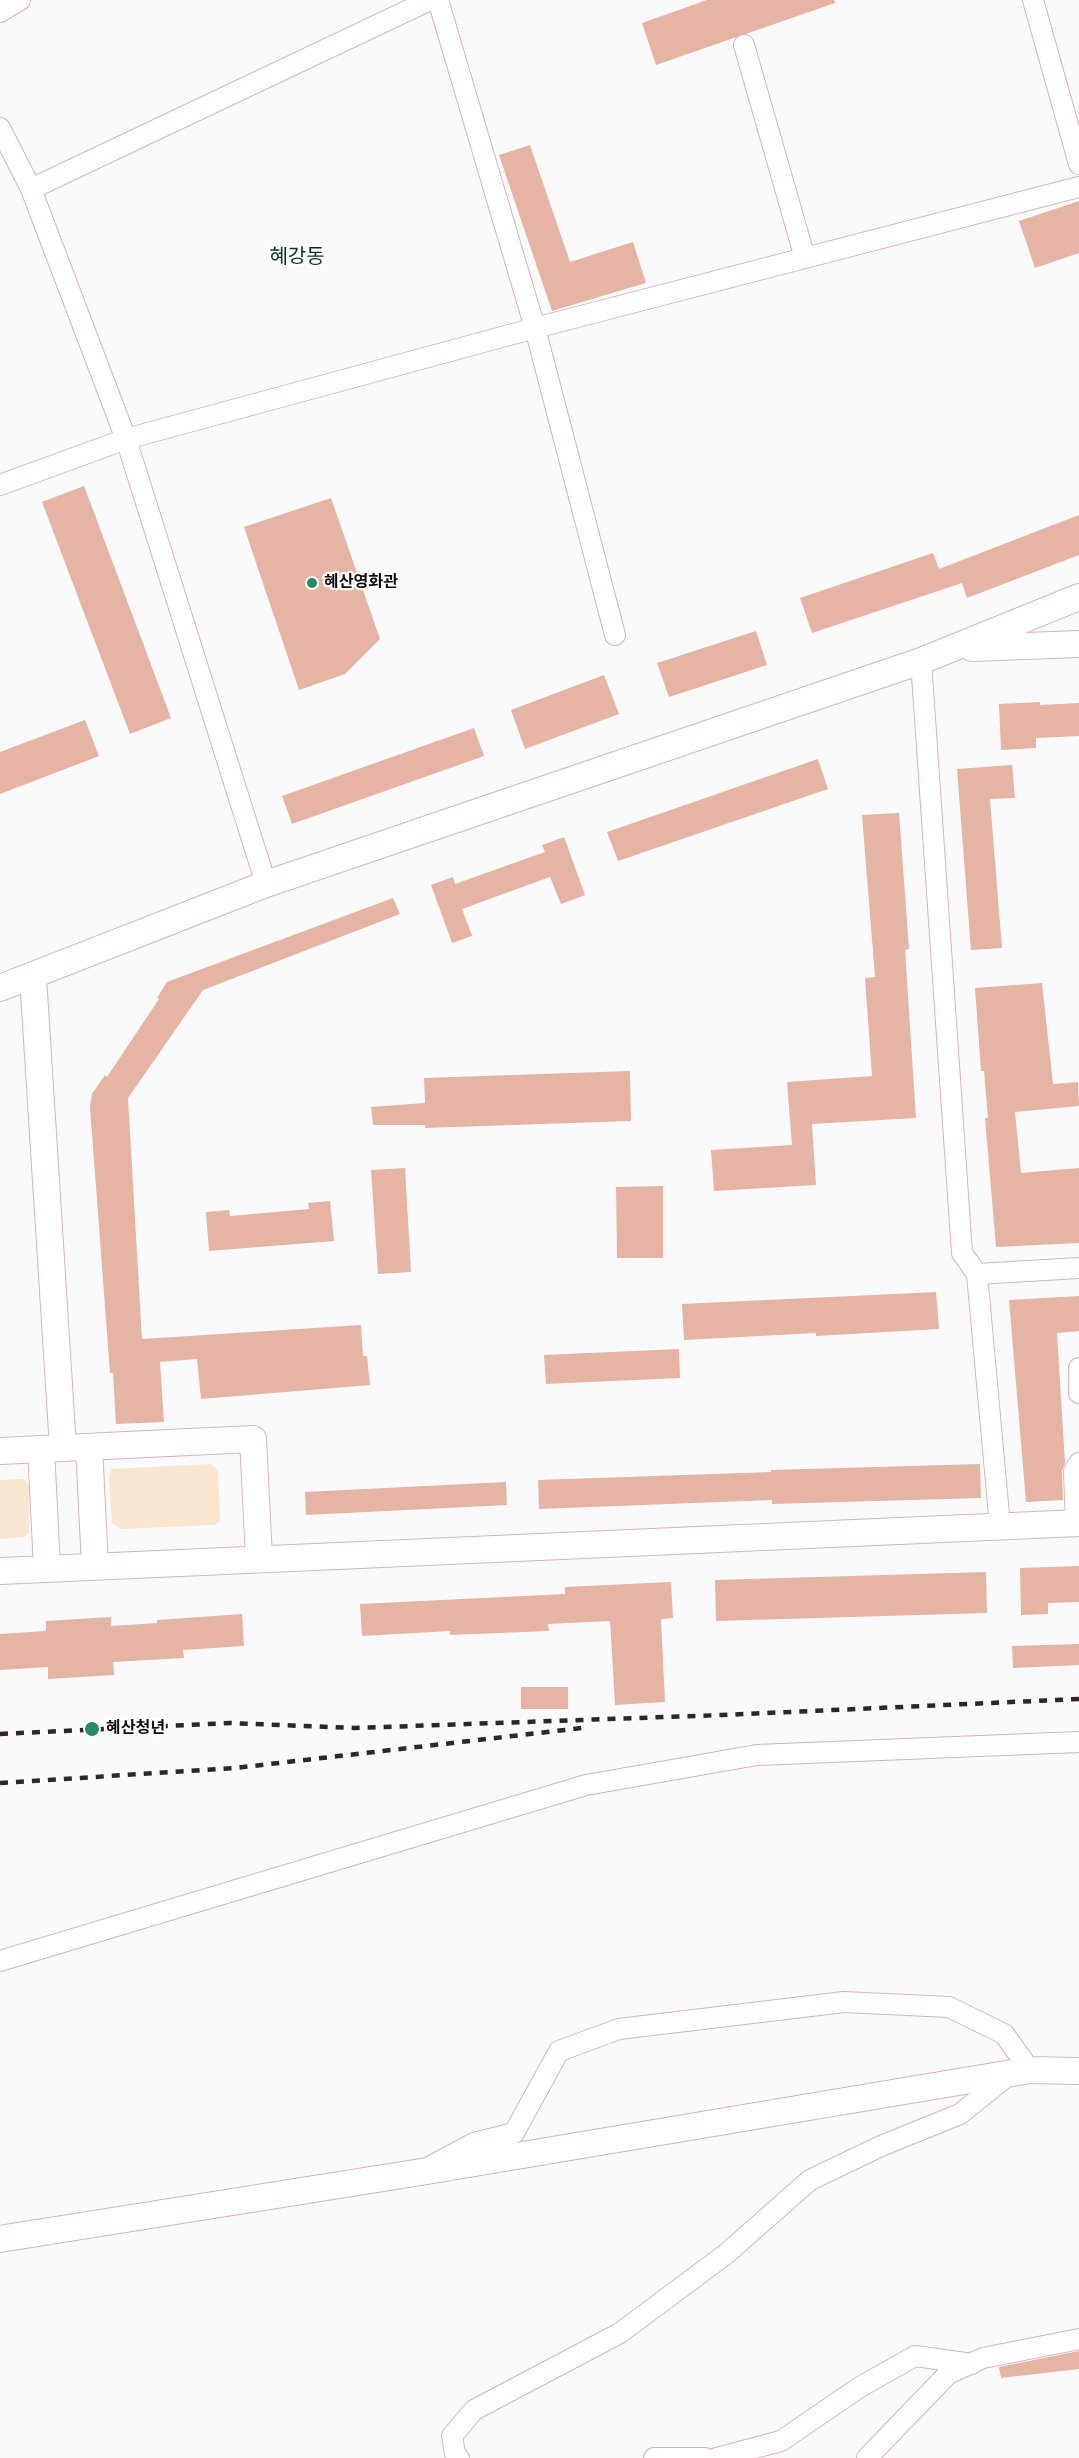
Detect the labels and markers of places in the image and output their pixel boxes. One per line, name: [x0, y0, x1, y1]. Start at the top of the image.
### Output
place label: 혜산영화관: [324, 573, 398, 593]
marker: 혜산영화관: [305, 576, 319, 590]
place label: 혜산청년: [106, 1719, 165, 1739]
marker: 혜산청년: [83, 1720, 101, 1738]

